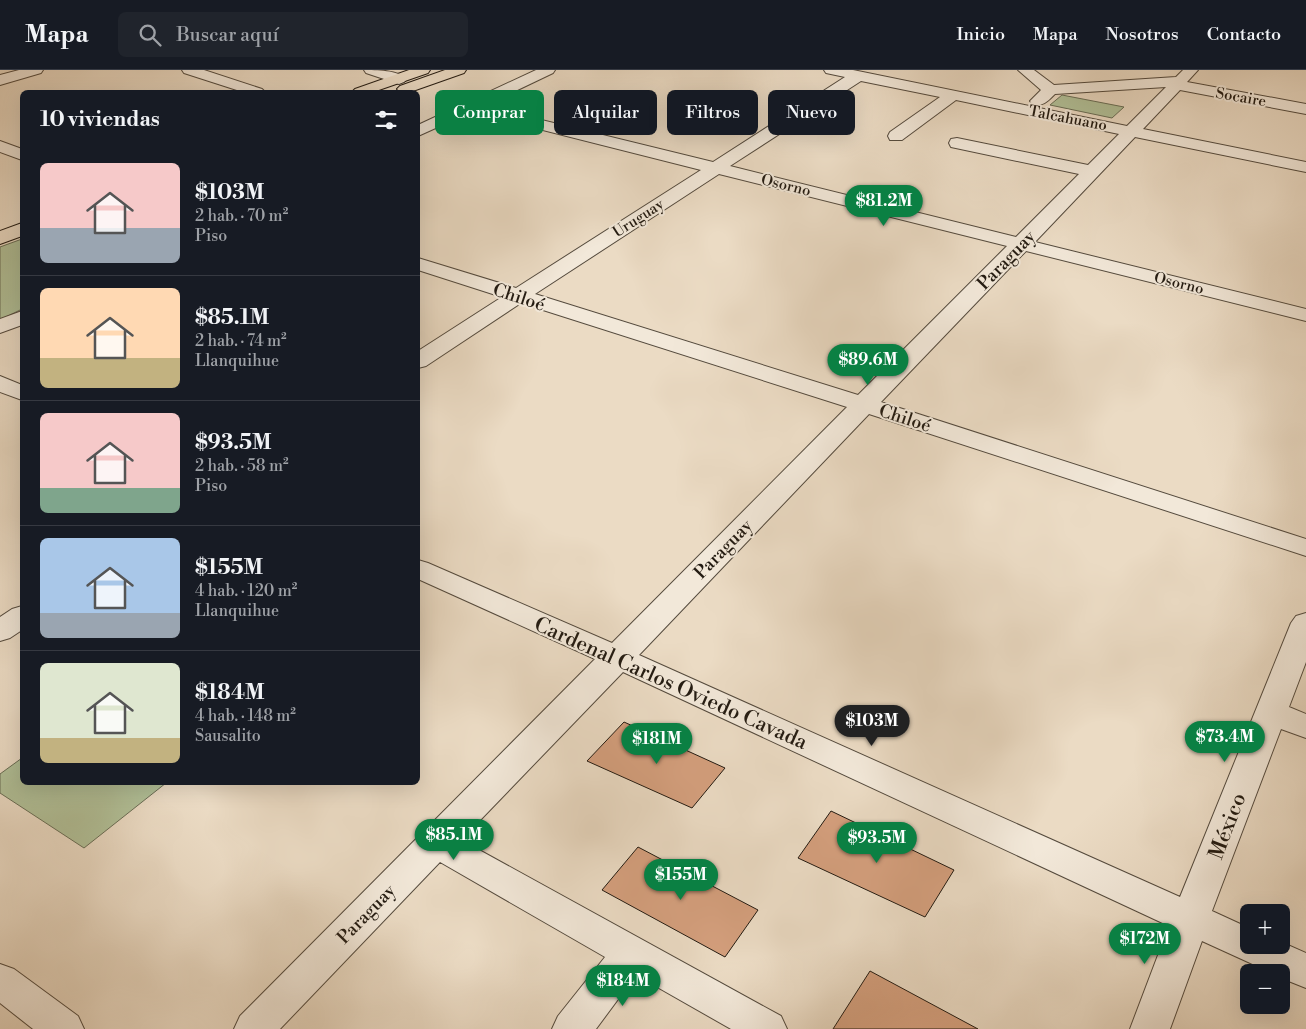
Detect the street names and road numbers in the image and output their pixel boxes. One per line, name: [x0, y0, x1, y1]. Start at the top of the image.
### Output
street label: Socaire: [1214, 84, 1268, 111]
street label: Talcahuano: [1027, 102, 1109, 135]
street label: Osorno: [759, 170, 813, 201]
street label: Uruguay: [609, 194, 668, 242]
street label: Paraguay: [972, 225, 1041, 295]
street label: Osorno: [1152, 268, 1206, 299]
street label: Chiloé: [490, 278, 548, 317]
street label: Chiloé: [876, 399, 934, 438]
street label: Paraguay: [689, 514, 758, 584]
street label: Cardenal Carlos Oviedo Cavada: [530, 612, 812, 756]
street label: México: [1203, 789, 1252, 863]
street label: Paraguay: [332, 879, 401, 949]

